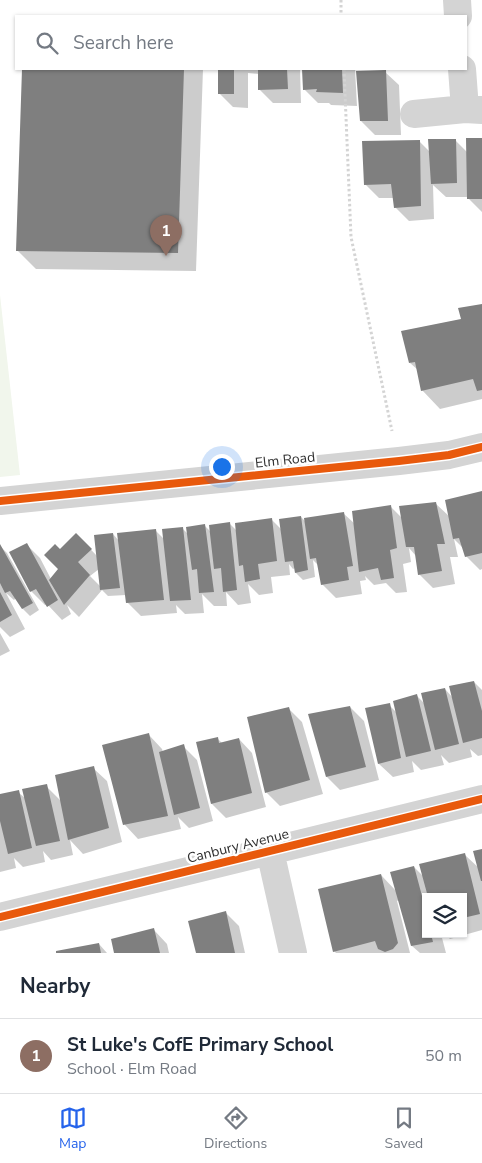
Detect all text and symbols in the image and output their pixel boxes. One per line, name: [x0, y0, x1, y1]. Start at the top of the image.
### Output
search box: [15, 15, 467, 70]
icon: search: [33, 29, 61, 57]
text: Search here: [73, 30, 174, 56]
pin: 1: [150, 215, 182, 256]
street label: Elm Road: [254, 447, 316, 473]
your location: [209, 454, 235, 480]
street label: Canbury Avenue: [185, 824, 291, 868]
map controls: [422, 893, 467, 938]
button: layers: [422, 893, 467, 938]
text: Nearby: [20, 972, 90, 1000]
text: St Luke's CofE Primary School: [67, 1032, 333, 1058]
text: 1: [31, 1045, 41, 1067]
text: 50 m: [425, 1045, 462, 1067]
text: School · Elm Road: [67, 1058, 197, 1080]
tab: Map: [59, 1104, 87, 1153]
tab: Directions: [204, 1104, 267, 1153]
tab: Saved: [385, 1104, 423, 1153]

